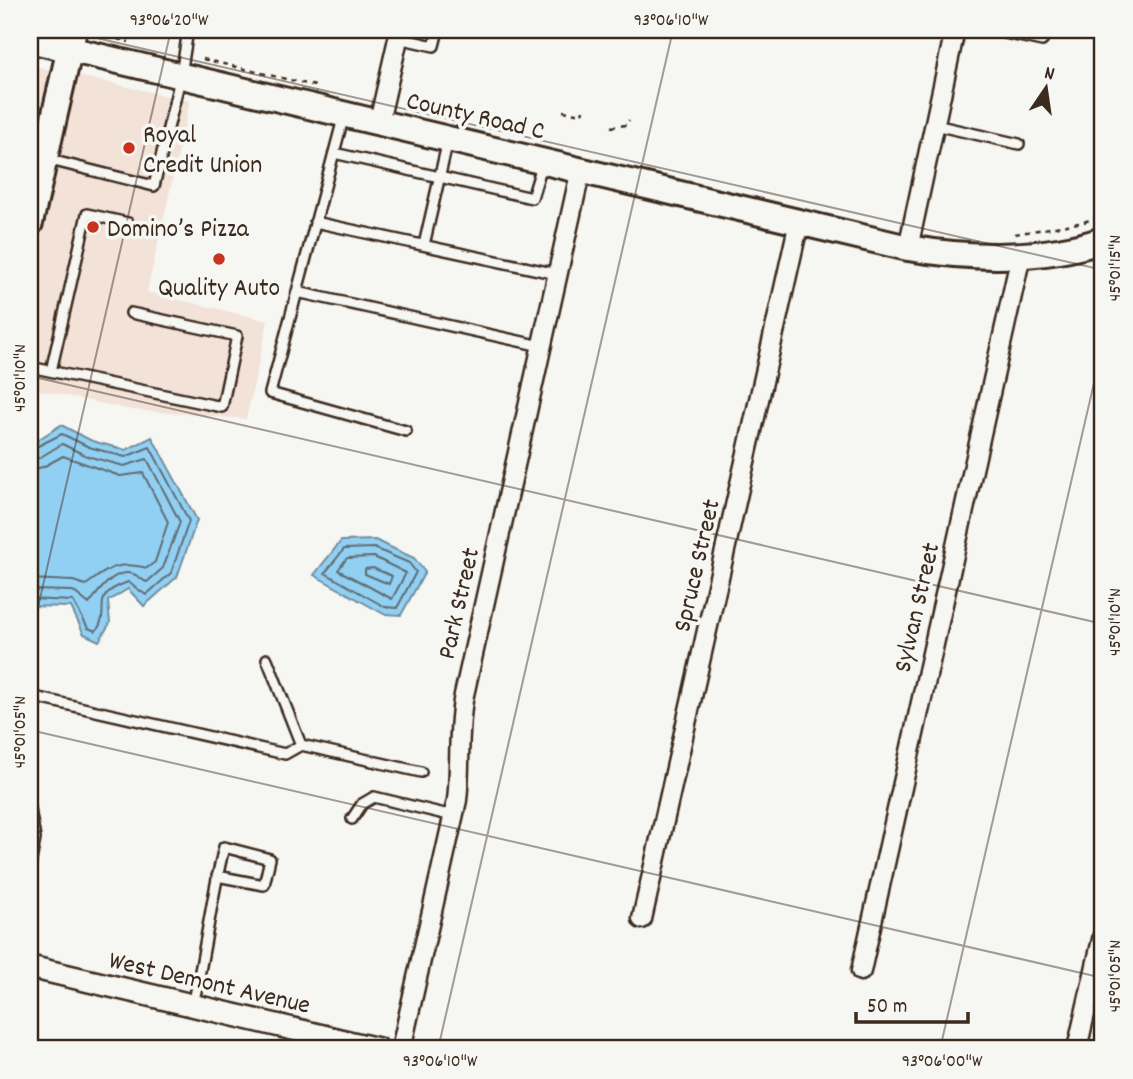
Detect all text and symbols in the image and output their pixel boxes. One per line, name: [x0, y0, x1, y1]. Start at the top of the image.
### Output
text: 93°06'20"W: [130, 9, 209, 34]
text: 93°06'10"W: [634, 9, 709, 34]
north arrow: [1010, 52, 1080, 122]
text: N: [1041, 61, 1057, 89]
street label: County Road C: [402, 84, 548, 151]
place label: Royal Credit Union: [143, 118, 262, 185]
marker: Royal Credit Union: [121, 140, 137, 156]
place label: Domino’s Pizza: [107, 212, 250, 249]
marker: Domino’s Pizza: [85, 219, 101, 235]
text: 45°01'15"N: [1104, 235, 1129, 301]
marker: Quality Auto: [211, 251, 227, 267]
place label: Quality Auto: [158, 271, 280, 308]
text: 45°01'10"N: [9, 344, 34, 412]
street label: Spruce Street: [665, 495, 732, 636]
street label: Sylvan Street: [885, 539, 951, 676]
street label: Park Street: [430, 544, 491, 663]
text: 45°01'10"N: [1104, 588, 1129, 656]
text: 45°01'05"N: [9, 696, 34, 768]
text: 45°01'05"N: [1104, 940, 1129, 1012]
street label: West Demont Avenue: [105, 943, 314, 1026]
scale bar: [856, 981, 968, 1025]
text: 50 m: [867, 993, 907, 1023]
text: 93°06'10"W: [403, 1050, 478, 1075]
text: 93°06'00"W: [902, 1050, 983, 1075]

